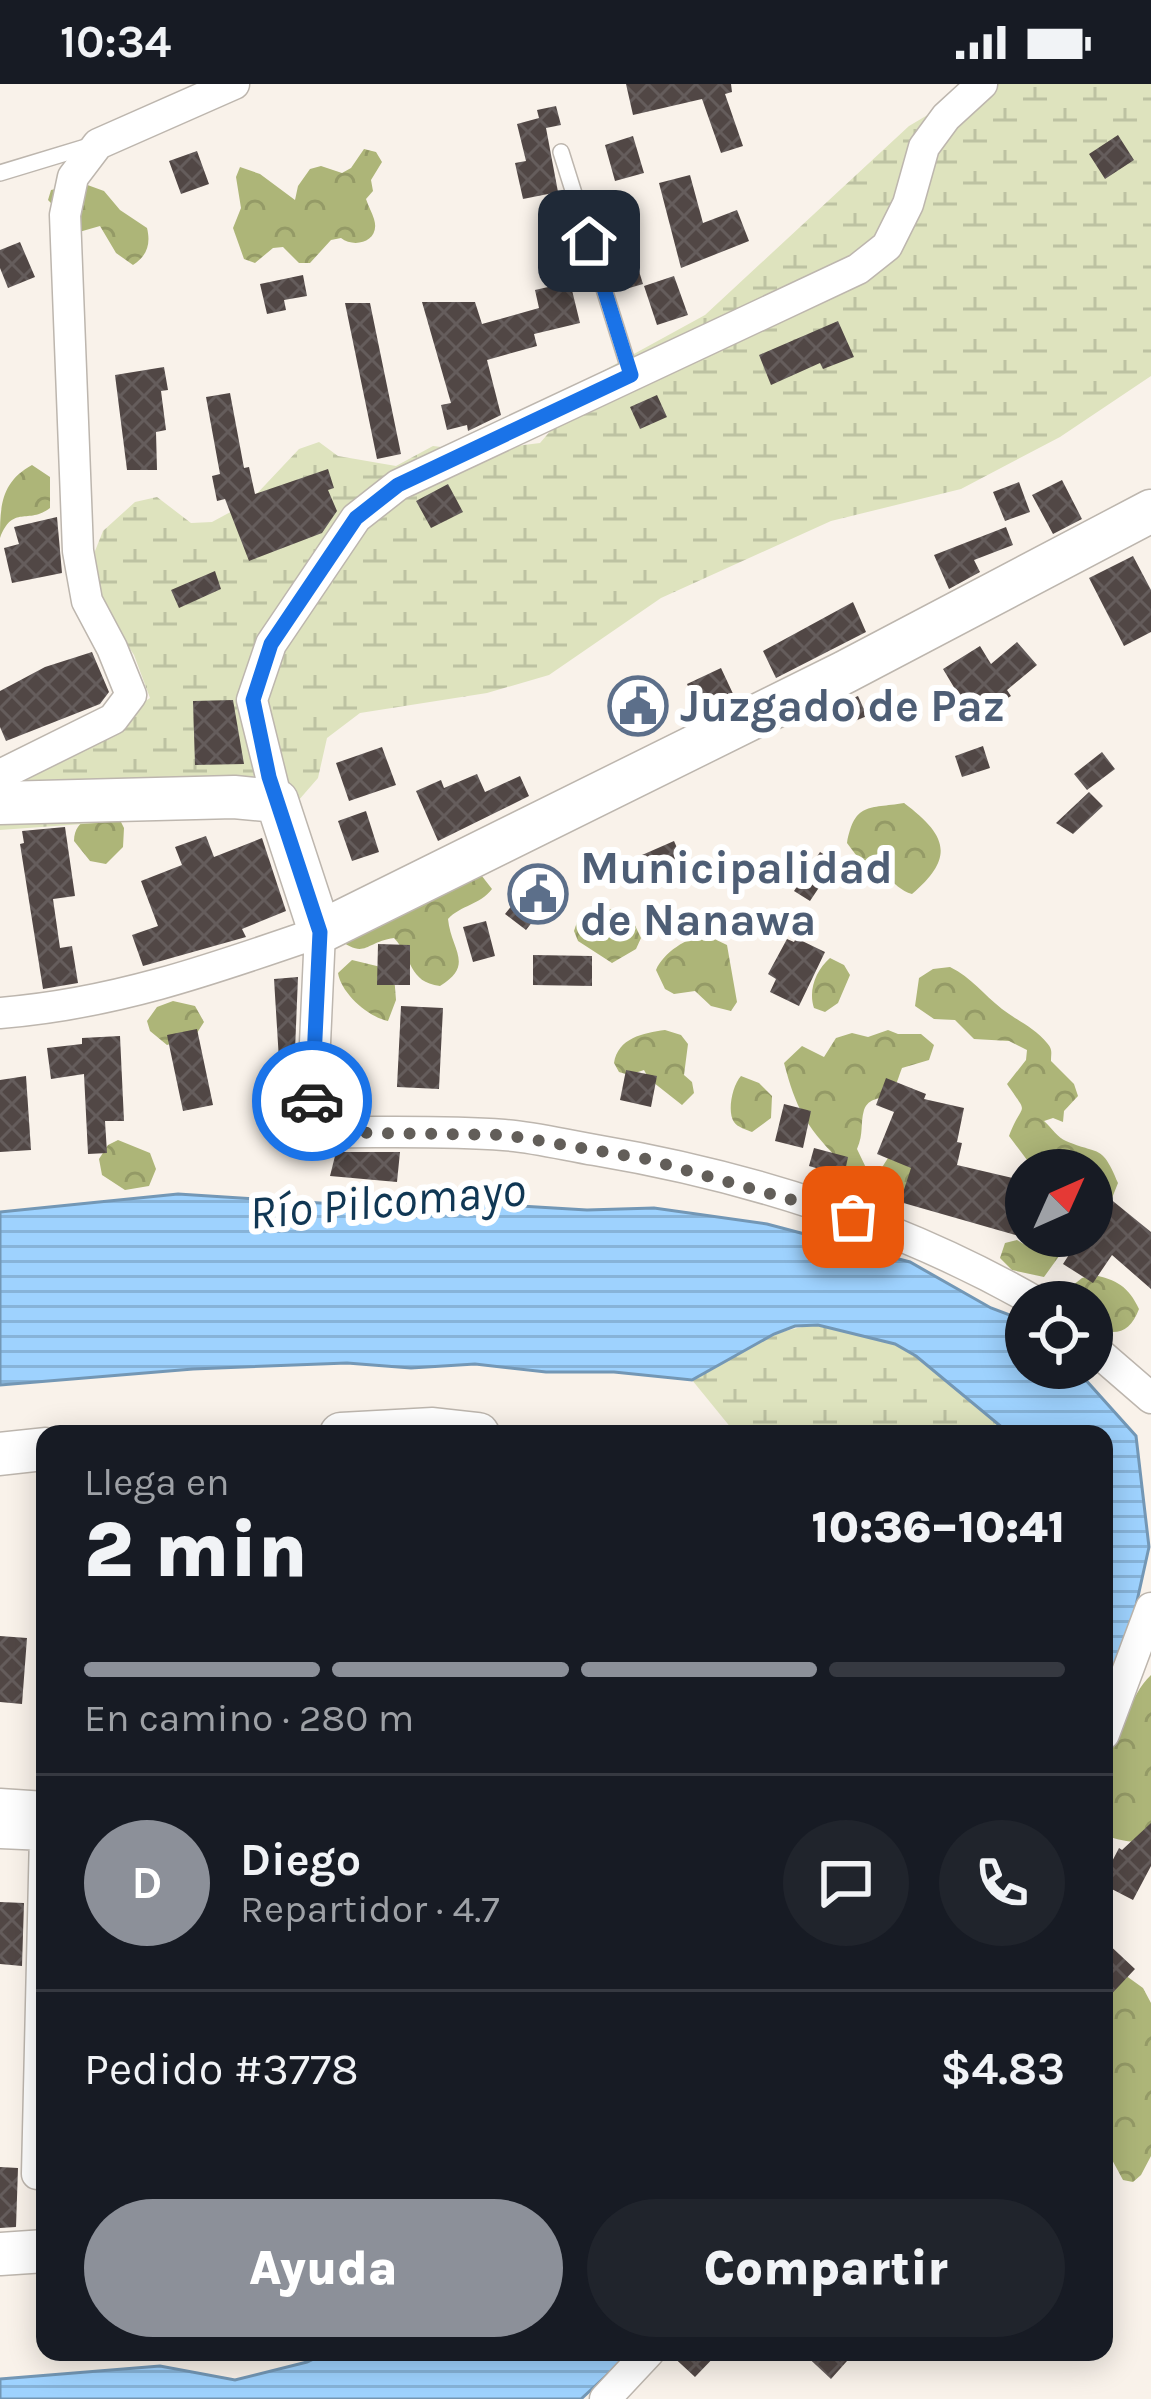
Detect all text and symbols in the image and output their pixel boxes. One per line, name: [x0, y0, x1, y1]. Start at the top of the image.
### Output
text: 10:34: [60, 16, 171, 68]
pin: [538, 190, 640, 292]
icon: home: [556, 208, 622, 274]
public building icon: Juzgado de Paz: [607, 675, 669, 737]
place label: Juzgado de Paz: [680, 680, 1005, 733]
place label: Municipalidad de Nanawa: [580, 842, 893, 946]
public building icon: Municipalidad de Nanawa: [507, 863, 569, 925]
courier: [252, 1041, 372, 1161]
icon: car: [279, 1068, 345, 1134]
north arrow: [1005, 1149, 1113, 1257]
map controls: [1005, 1149, 1113, 1389]
water label: Río Pilcomayo: [247, 1161, 528, 1242]
pin: [802, 1166, 904, 1268]
icon: bag: [820, 1184, 886, 1250]
button: locate: [1005, 1281, 1113, 1389]
text: Llega en: [84, 1459, 230, 1505]
text: 10:36–10:41: [812, 1501, 1065, 1553]
text: 2 min: [84, 1504, 308, 1596]
text: En camino · 280 m: [84, 1695, 414, 1741]
button: chat: [783, 1820, 909, 1946]
button: phone: [939, 1820, 1065, 1946]
text: Diego: [240, 1834, 361, 1886]
text: D: [132, 1857, 162, 1909]
text: Repartidor · 4.7: [240, 1886, 500, 1932]
text: Pedido #3778: [84, 2043, 359, 2095]
text: $4.83: [940, 2043, 1065, 2095]
button: Ayuda: [84, 2199, 563, 2337]
button: Compartir: [587, 2199, 1065, 2337]

